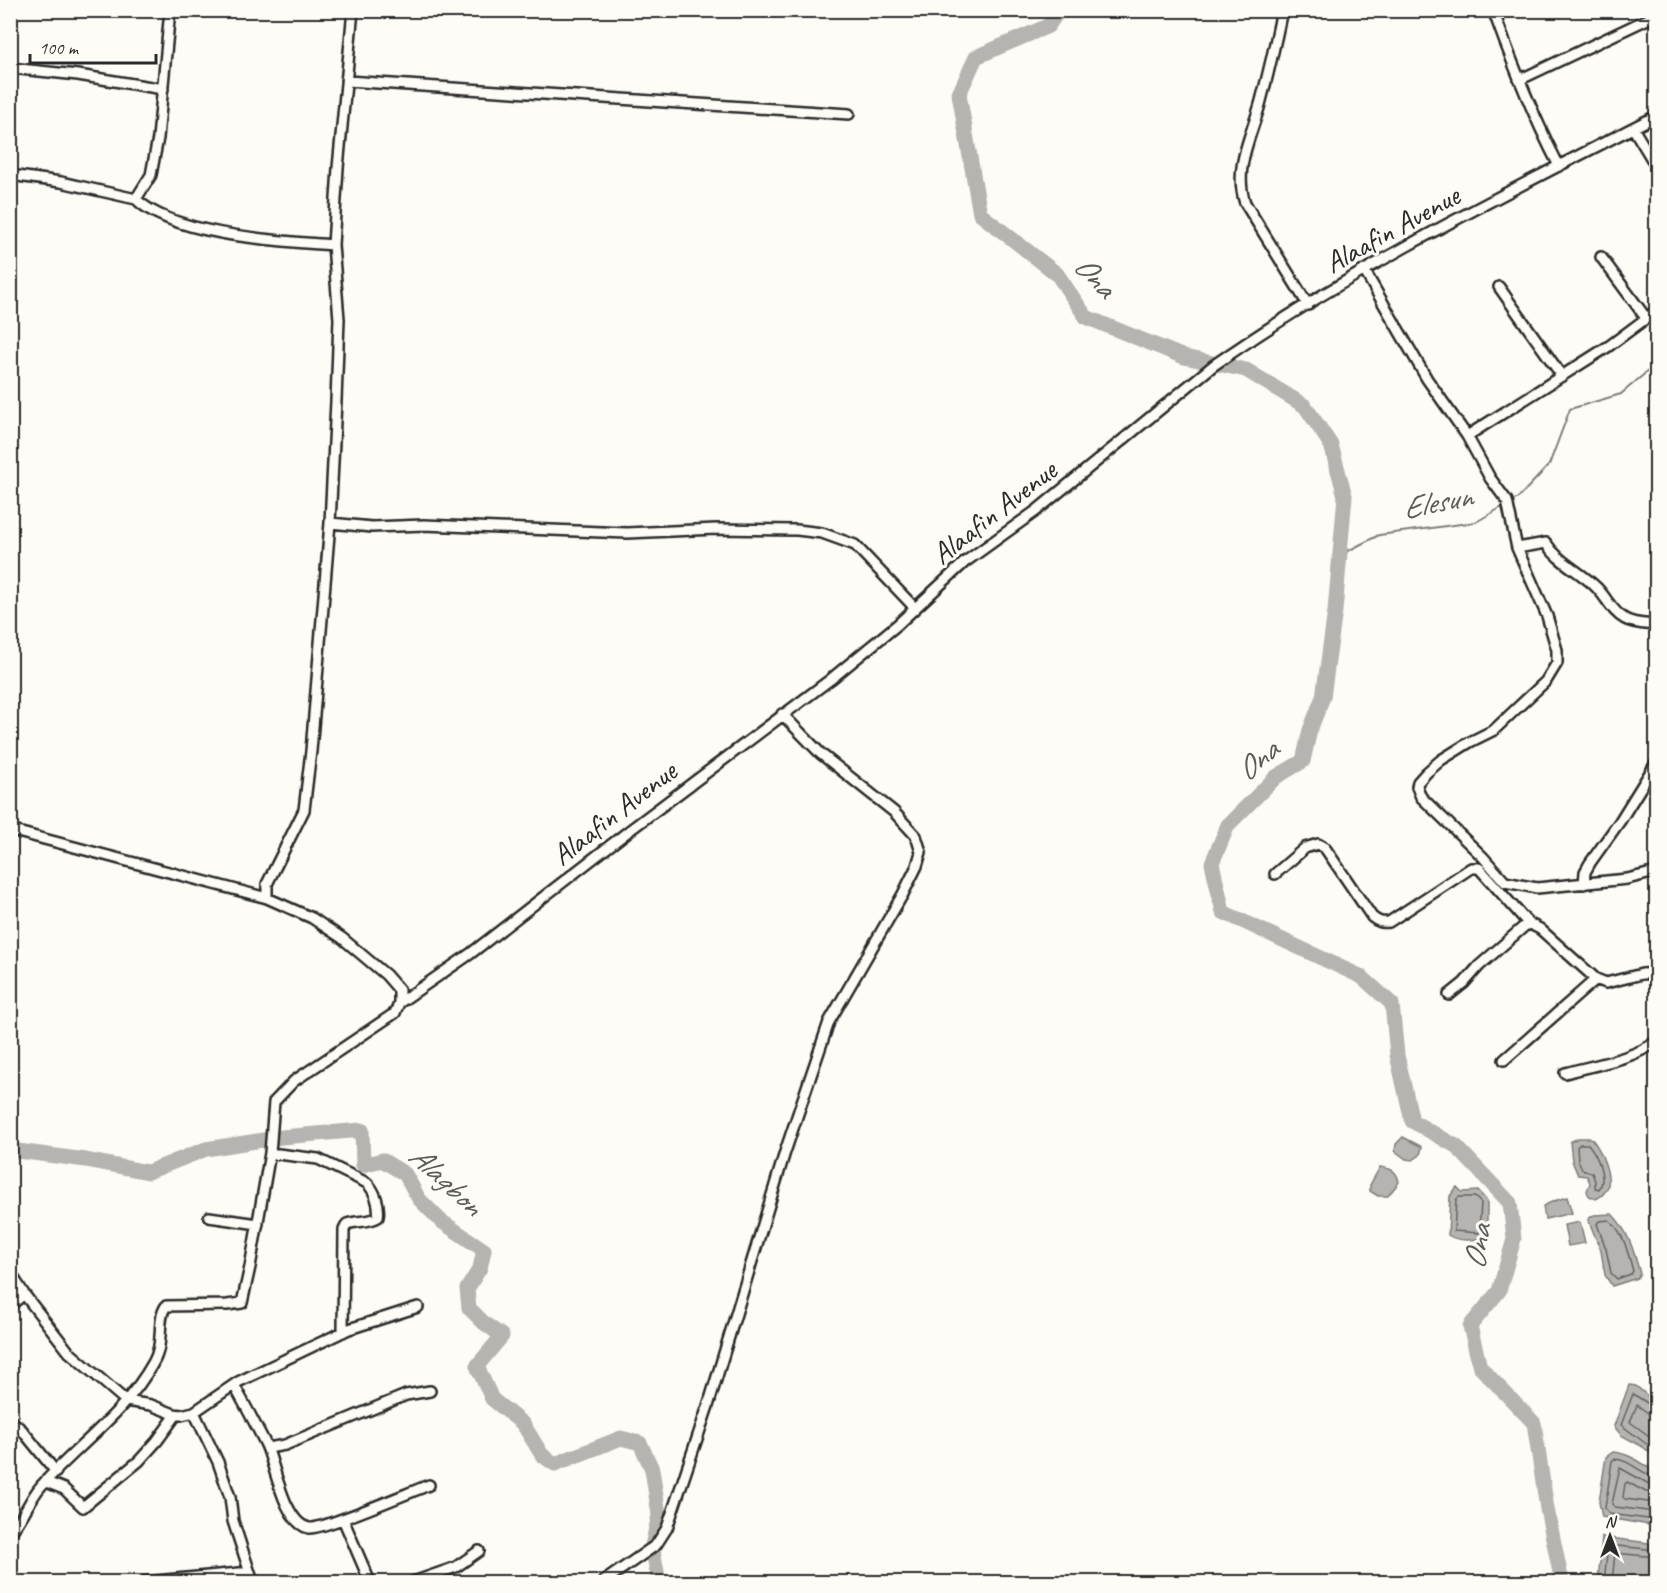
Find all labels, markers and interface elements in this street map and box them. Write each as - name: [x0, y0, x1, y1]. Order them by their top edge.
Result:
- scale bar: [30, 27, 156, 65]
- text: 100 m: [39, 37, 80, 59]
- street label: Alaafin Avenue: [1318, 175, 1468, 282]
- water label: Ona: [1065, 246, 1127, 308]
- street label: Alaafin Avenue: [924, 450, 1066, 573]
- water label: Elesun: [1399, 475, 1479, 529]
- water label: Ona: [1227, 728, 1289, 790]
- street label: Alaafin Avenue: [544, 751, 686, 874]
- water label: Alagbon: [400, 1136, 493, 1226]
- water label: Ona: [1453, 1219, 1501, 1272]
- north arrow: [1580, 1506, 1640, 1566]
- text: N: [1605, 1512, 1618, 1532]

